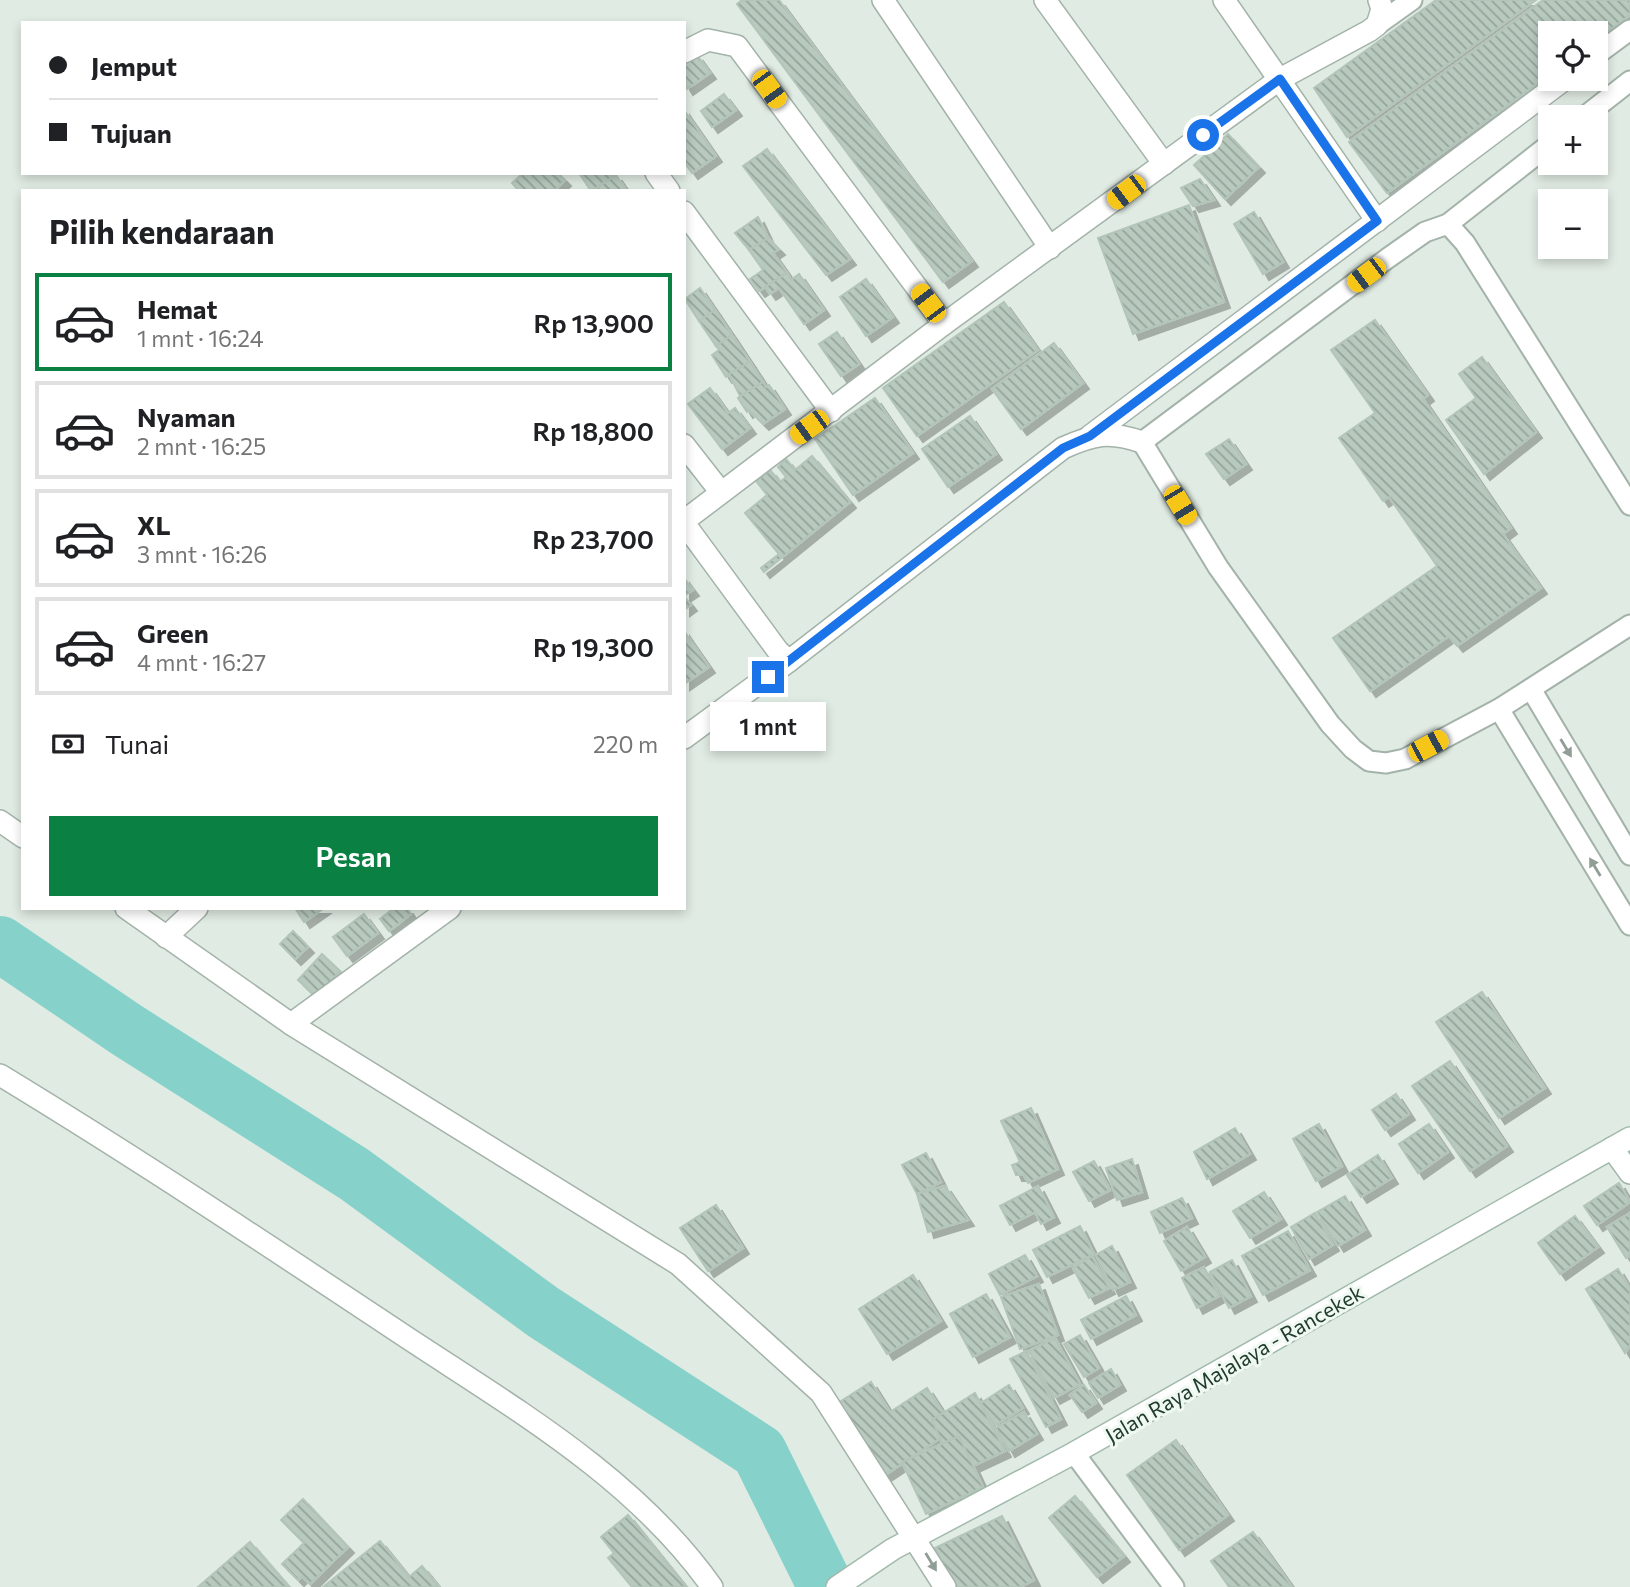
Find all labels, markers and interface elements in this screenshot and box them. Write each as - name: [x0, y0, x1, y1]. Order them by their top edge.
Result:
- map controls: [1538, 21, 1608, 259]
- button: locate: [1538, 21, 1608, 91]
- text: Jemput: [91, 50, 177, 81]
- car: [749, 66, 790, 112]
- button: +: [1538, 105, 1608, 175]
- text: Tujuan: [91, 117, 172, 148]
- route start: [1187, 119, 1219, 151]
- car: [1103, 171, 1150, 213]
- button: −: [1538, 189, 1608, 259]
- text: Pilih kendaraan: [49, 211, 275, 251]
- car: [1343, 254, 1390, 296]
- car: [907, 280, 950, 326]
- icon: car: [53, 291, 116, 354]
- text: Hemat: [137, 293, 218, 324]
- text: Rp 13,900: [533, 307, 654, 338]
- text: 1 mnt · 16:24: [137, 324, 264, 352]
- icon: car: [53, 399, 116, 462]
- text: Nyaman: [137, 401, 236, 432]
- car: [786, 406, 833, 448]
- text: Rp 18,800: [532, 415, 654, 446]
- text: 2 mnt · 16:25: [137, 432, 266, 460]
- car: [1161, 482, 1200, 528]
- icon: car: [53, 507, 116, 570]
- text: XL: [137, 509, 171, 540]
- text: Rp 23,700: [532, 523, 654, 554]
- text: 3 mnt · 16:26: [137, 540, 267, 568]
- icon: car: [53, 615, 116, 678]
- text: Green: [137, 617, 209, 648]
- text: Rp 19,300: [533, 631, 654, 662]
- text: 4 mnt · 16:27: [137, 648, 266, 676]
- route end: [752, 661, 784, 693]
- callout: 1 mnt: [710, 702, 826, 750]
- text: 1 mnt: [739, 712, 797, 740]
- icon: cash: [49, 725, 87, 763]
- car: [1405, 727, 1452, 765]
- text: Tunai: [105, 728, 169, 759]
- text: 220 m: [593, 730, 658, 758]
- one-way arrow: [1560, 738, 1573, 757]
- button: Pesan: [49, 816, 658, 896]
- one-way arrow: [1588, 857, 1601, 876]
- street label: Jalan Raya Majalaya - Rancekek: [1101, 1279, 1367, 1447]
- one-way arrow: [924, 1552, 937, 1571]

